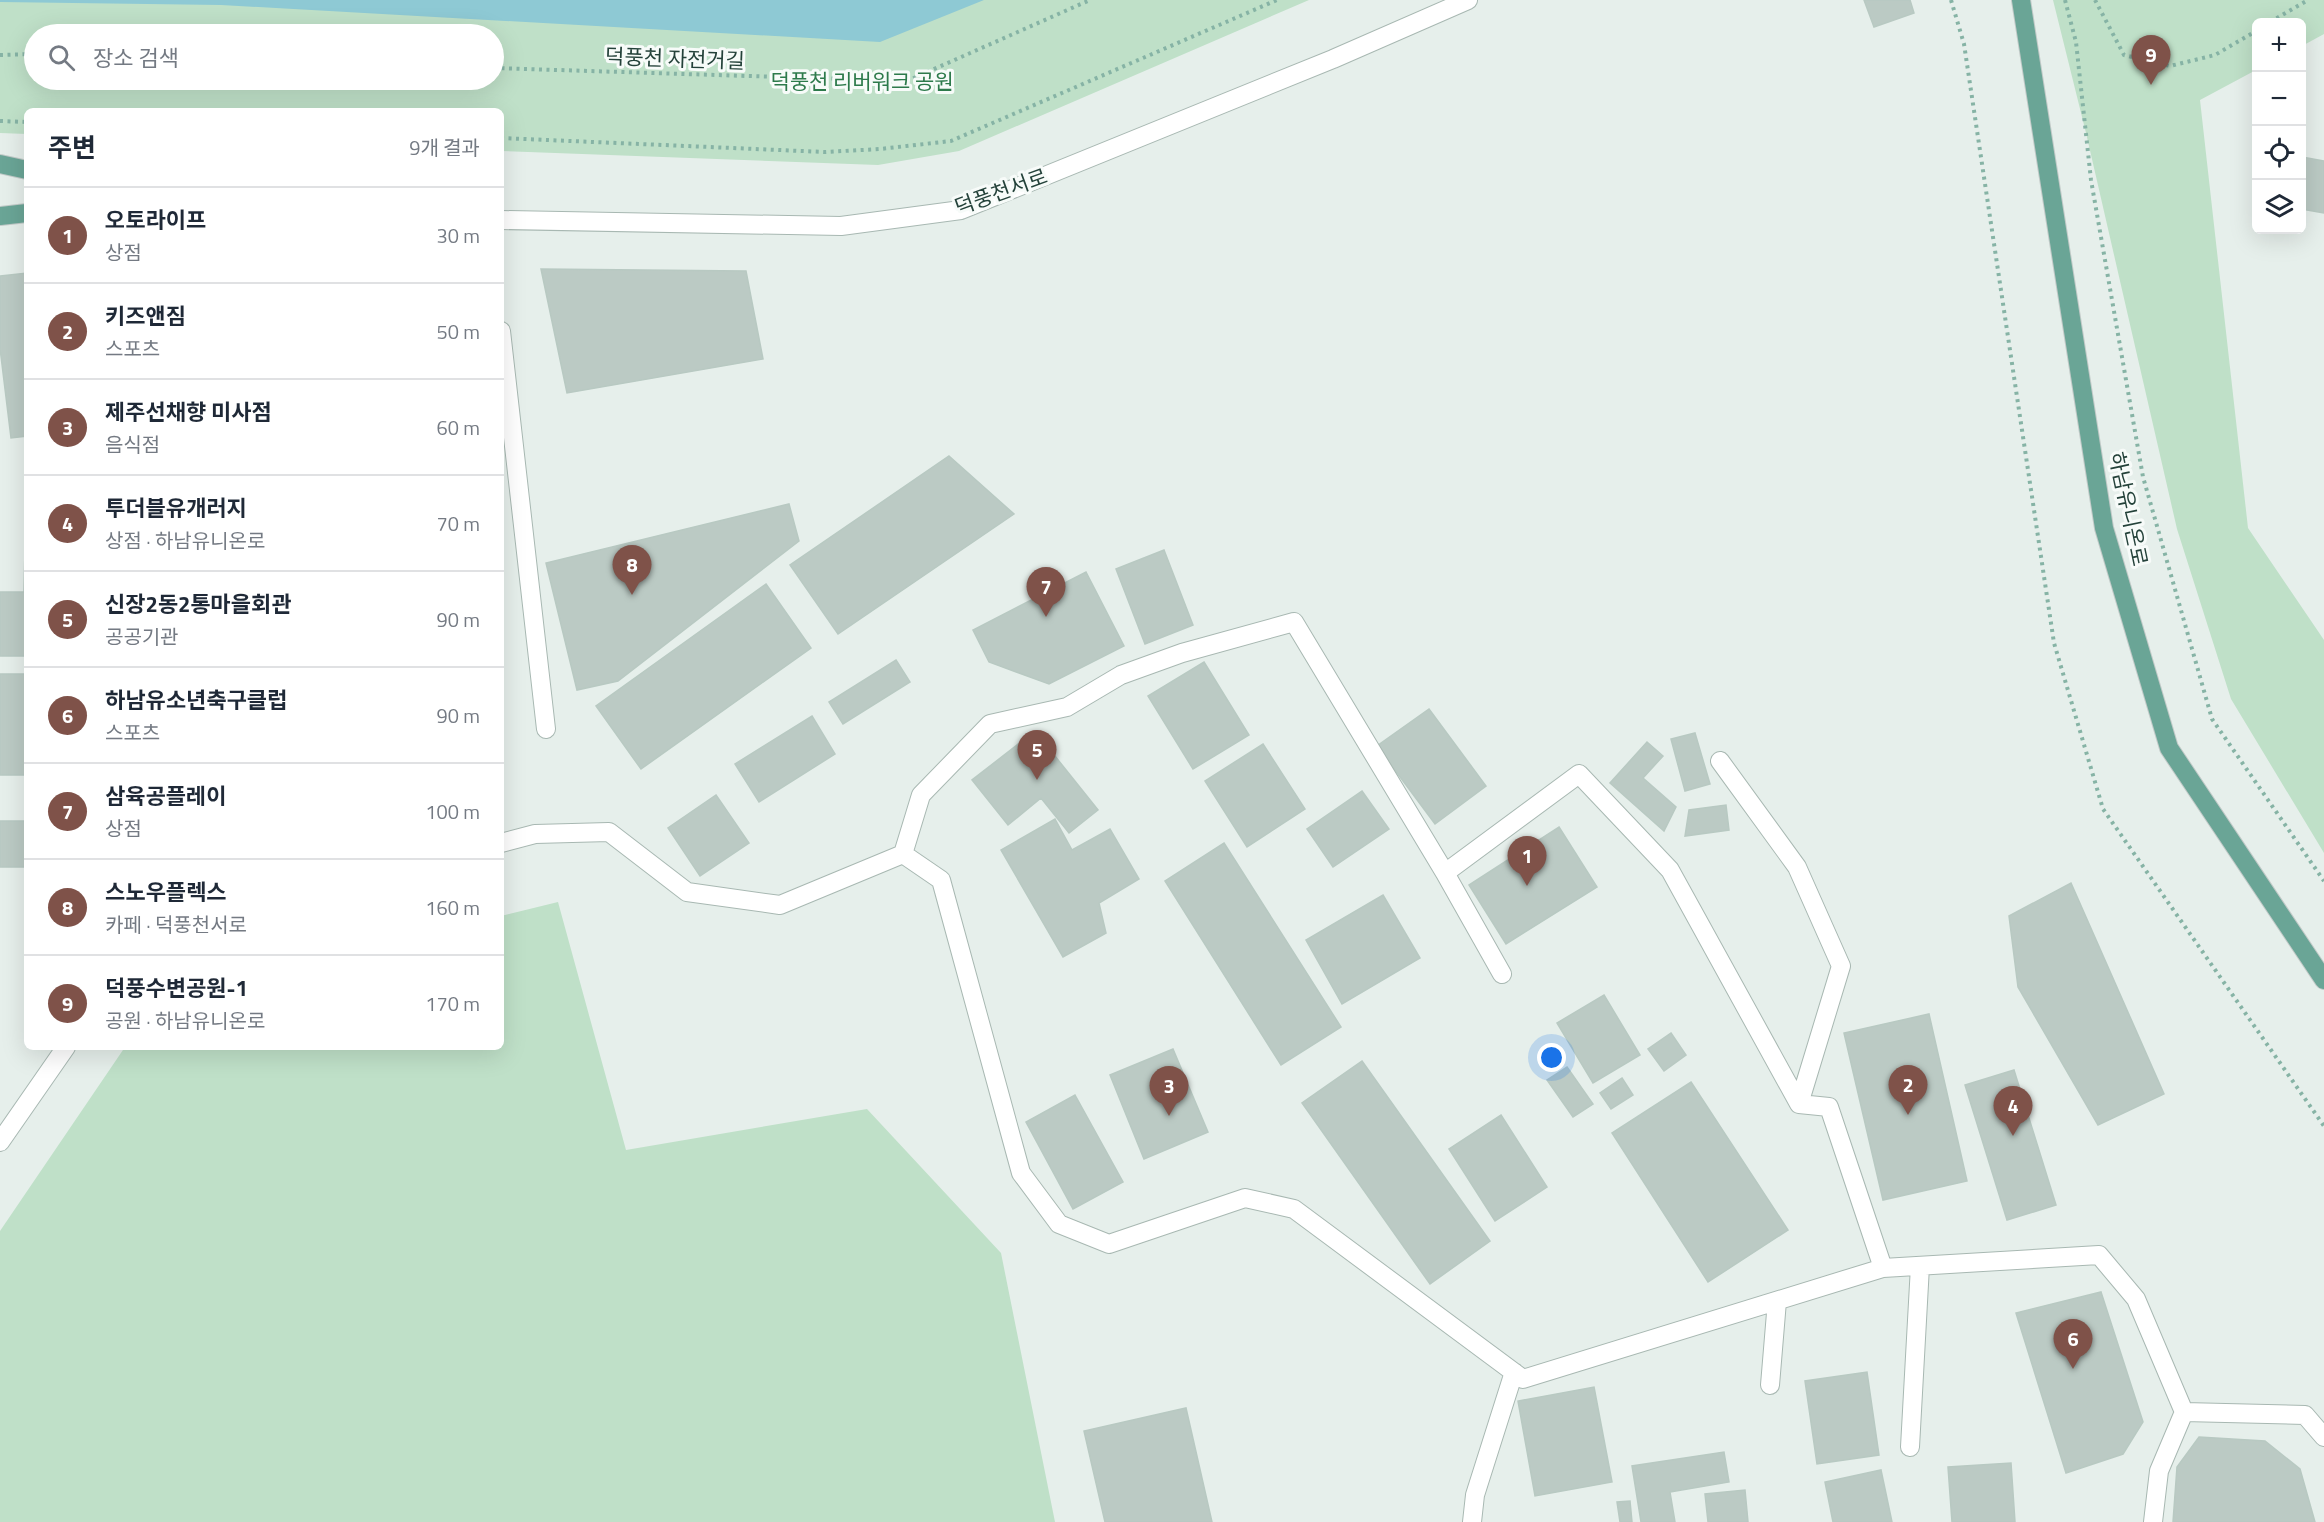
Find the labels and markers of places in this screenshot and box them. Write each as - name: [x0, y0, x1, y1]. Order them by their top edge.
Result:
- pin: 9: [2132, 36, 2170, 85]
- pin: 8: [612, 546, 652, 595]
- pin: 7: [1026, 568, 1066, 617]
- pin: 5: [1018, 730, 1056, 780]
- pin: 1: [1508, 836, 1546, 886]
- pin: 3: [1150, 1066, 1188, 1116]
- pin: 2: [1888, 1066, 1928, 1115]
- pin: 4: [1994, 1086, 2032, 1136]
- pin: 6: [2054, 1320, 2092, 1369]

